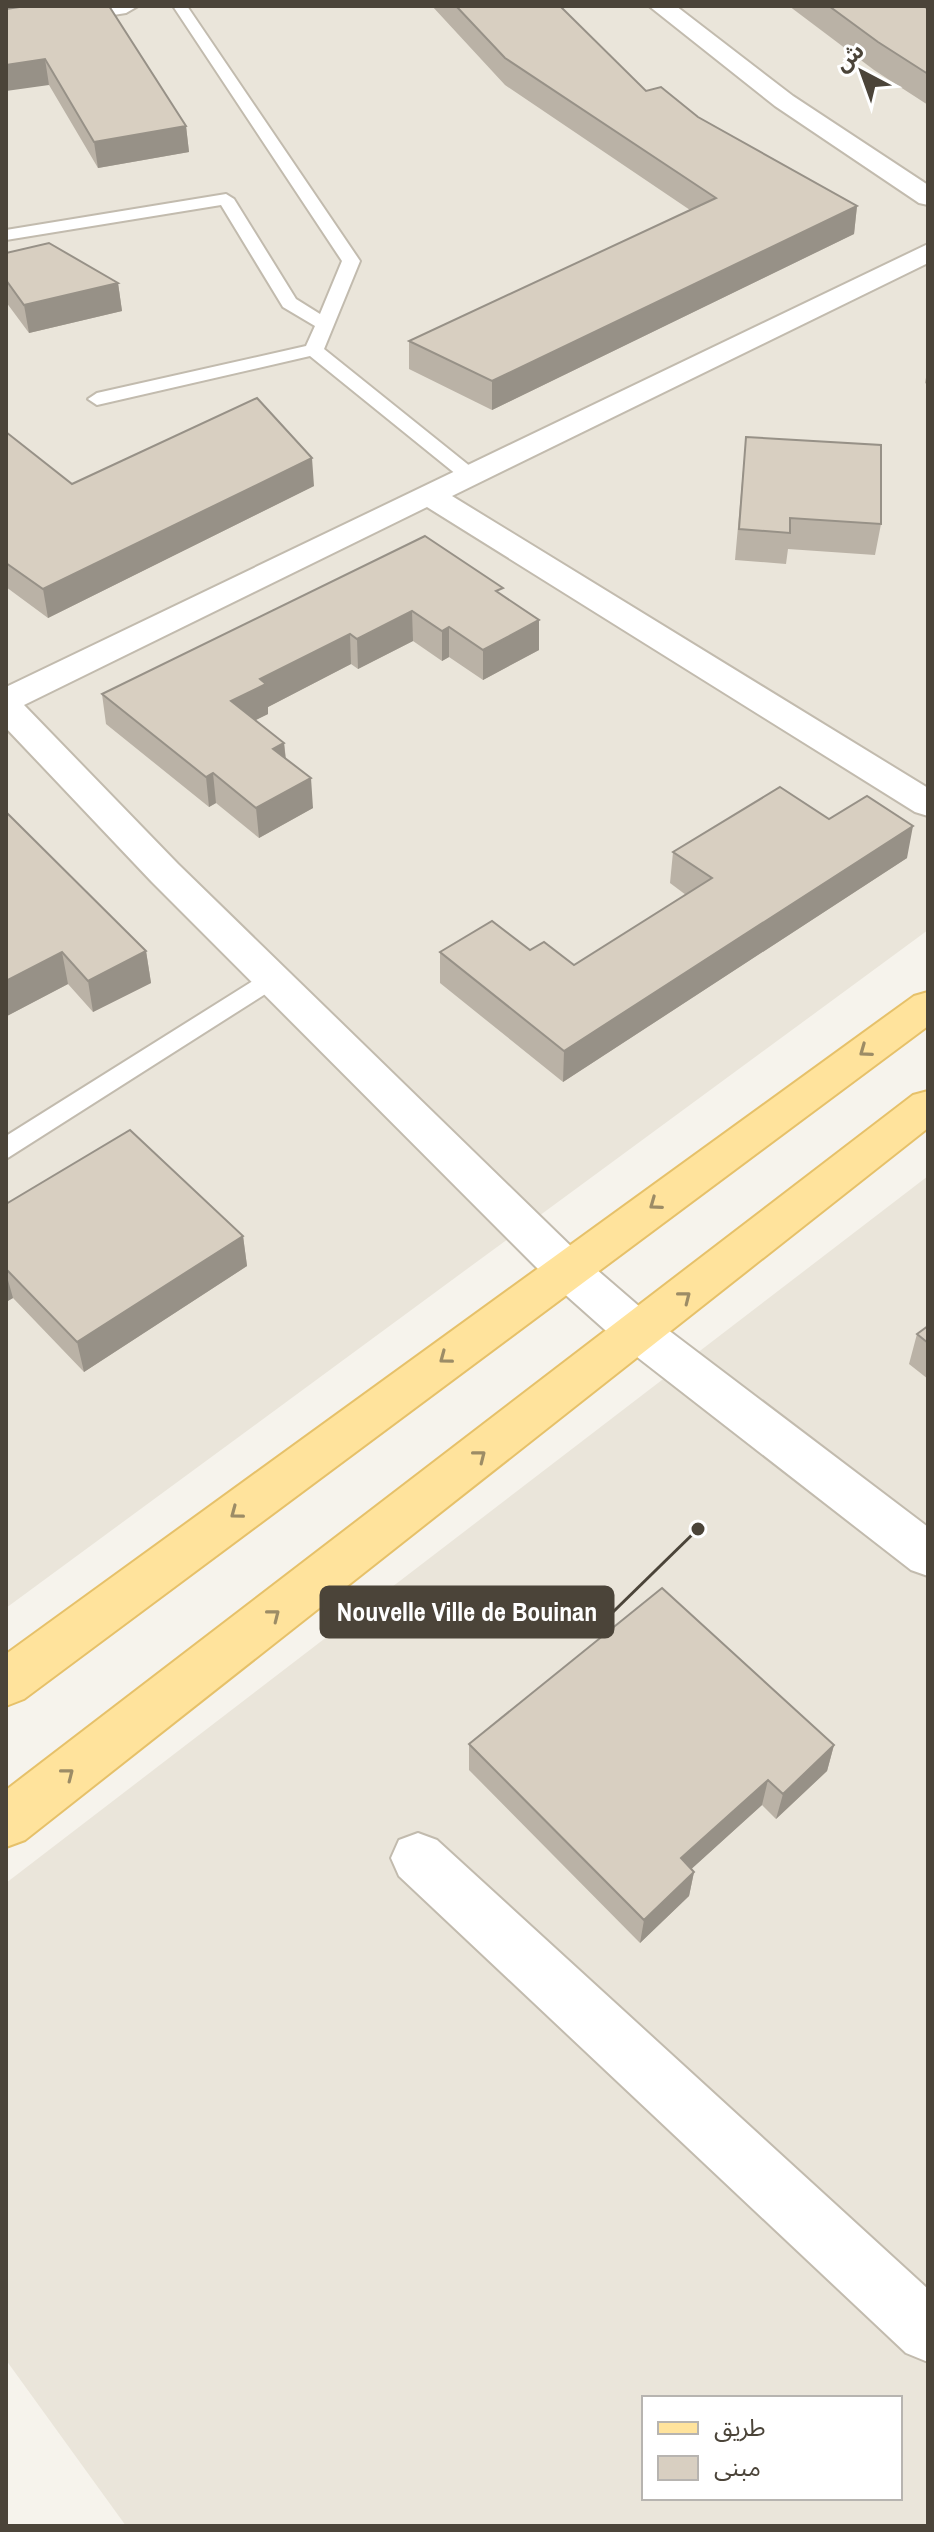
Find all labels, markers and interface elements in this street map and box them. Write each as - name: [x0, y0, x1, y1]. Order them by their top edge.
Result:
- north arrow: [822, 32, 902, 112]
- text: ش: [828, 36, 870, 78]
- one-way arrow: [859, 1042, 874, 1056]
- one-way arrow: [649, 1195, 663, 1209]
- one-way arrow: [676, 1293, 691, 1307]
- one-way arrow: [439, 1349, 454, 1363]
- one-way arrow: [471, 1452, 486, 1466]
- one-way arrow: [230, 1503, 245, 1518]
- callout: Nouvelle Ville de Bouinan: [321, 1587, 613, 1637]
- text: Nouvelle Ville de Bouinan: [337, 1594, 597, 1629]
- one-way arrow: [265, 1611, 280, 1625]
- one-way arrow: [59, 1769, 73, 1784]
- legend: [642, 2396, 902, 2500]
- text: طريق: [714, 2411, 766, 2443]
- text: مبنى: [714, 2451, 761, 2483]

